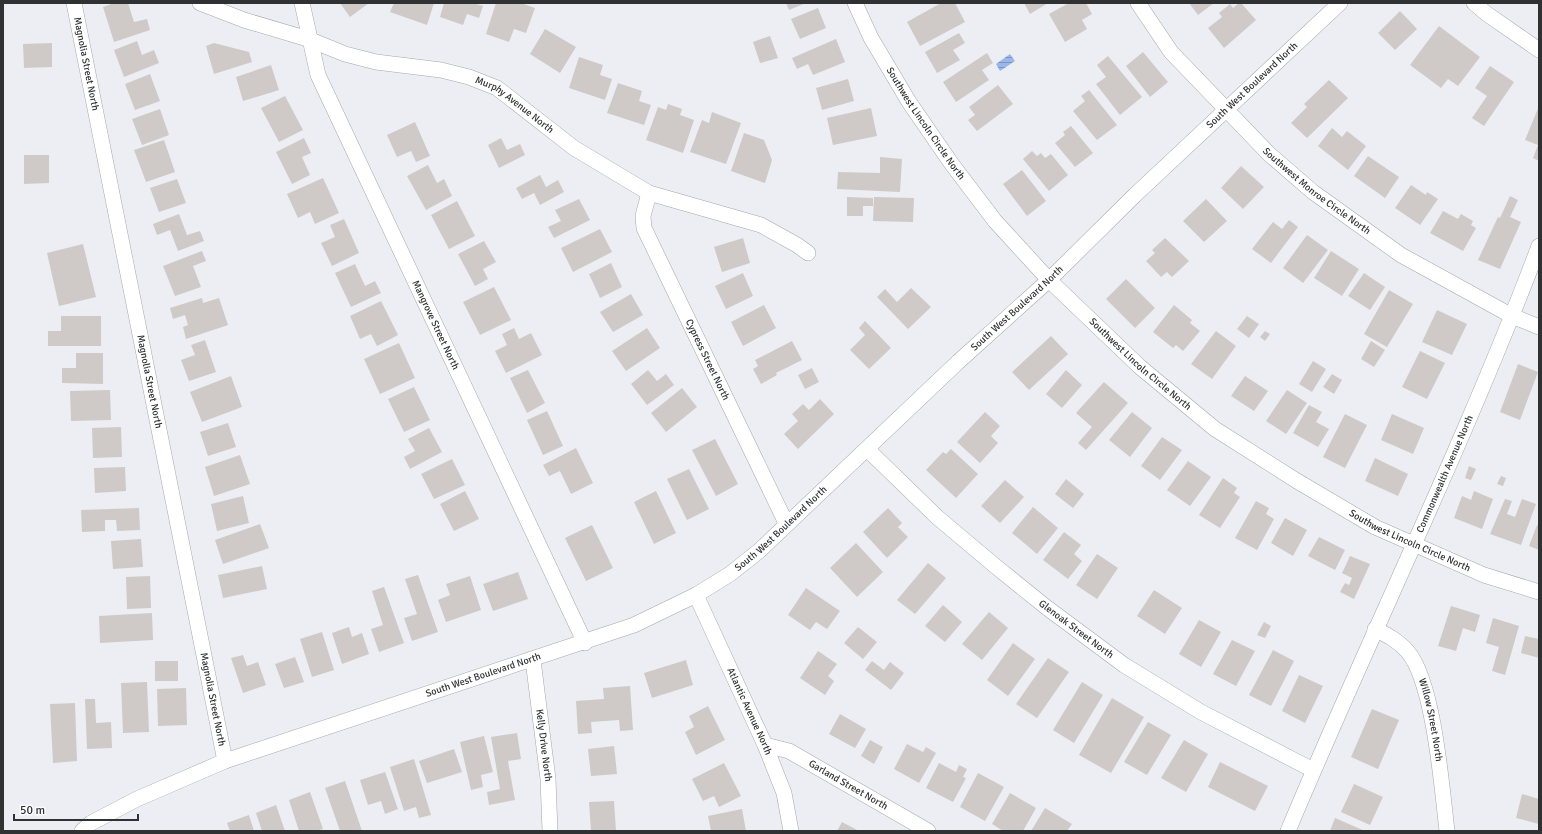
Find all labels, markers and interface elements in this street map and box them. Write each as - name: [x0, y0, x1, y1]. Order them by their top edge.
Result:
- street label: Magnolia Street North: [71, 16, 101, 112]
- street label: South West Boulevard North: [1204, 40, 1300, 131]
- street label: Southwest Lincoln Circle North: [884, 65, 968, 182]
- street label: Murphy Avenue North: [474, 74, 556, 136]
- street label: Southwest Monroe Circle North: [1260, 145, 1373, 237]
- street label: South West Boulevard North: [968, 263, 1066, 353]
- street label: Mangrove Street North: [409, 278, 462, 372]
- street label: Southwest Lincoln Circle North: [1087, 316, 1194, 413]
- street label: Cypress Street North: [683, 317, 732, 402]
- street label: Magnolia Street North: [134, 334, 165, 429]
- street label: Commonwealth Avenue North: [1414, 413, 1476, 535]
- street label: South West Boulevard North: [733, 483, 830, 574]
- street label: Southwest Lincoln Circle North: [1347, 507, 1472, 574]
- street label: Glenoak Street North: [1036, 597, 1116, 661]
- street label: South West Boulevard North: [424, 650, 542, 700]
- street label: Magnolia Street North: [198, 651, 228, 747]
- street label: Atlantic Avenue North: [724, 666, 774, 757]
- street label: Willow Street North: [1416, 677, 1445, 762]
- street label: Kelly Drive North: [533, 708, 554, 782]
- street label: Garland Street North: [806, 758, 890, 813]
- scale bar: [14, 796, 138, 822]
- text: 50 m: [20, 803, 45, 818]

